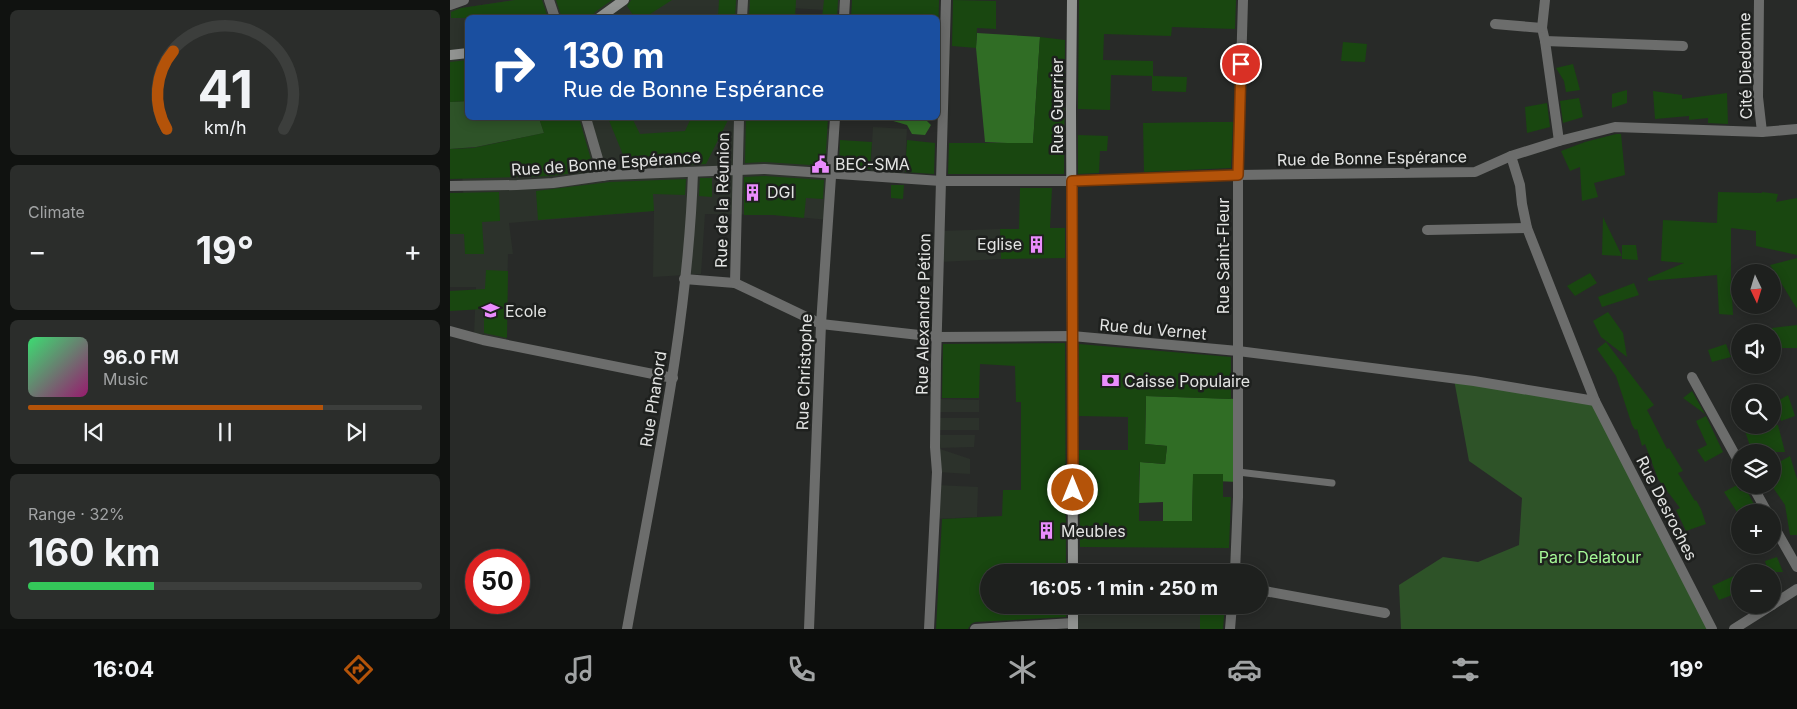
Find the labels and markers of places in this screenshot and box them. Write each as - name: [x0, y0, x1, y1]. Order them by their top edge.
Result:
- pin: [1220, 43, 1262, 85]
- public building icon: BEC-SMA: [811, 154, 831, 174]
- place label: BEC-SMA: [835, 154, 910, 174]
- building icon: DGI: [743, 182, 763, 202]
- place label: DGI: [767, 182, 795, 202]
- place label: Eglise: [977, 234, 1022, 254]
- building icon: Eglise: [1026, 234, 1046, 254]
- school or university icon: Ecole: [481, 301, 501, 321]
- place label: Ecole: [505, 301, 547, 321]
- bank icon: Caisse Populaire: [1100, 371, 1120, 391]
- place label: Caisse Populaire: [1124, 371, 1250, 391]
- building icon: Meubles: [1037, 521, 1057, 541]
- place label: Meubles: [1061, 521, 1126, 541]

